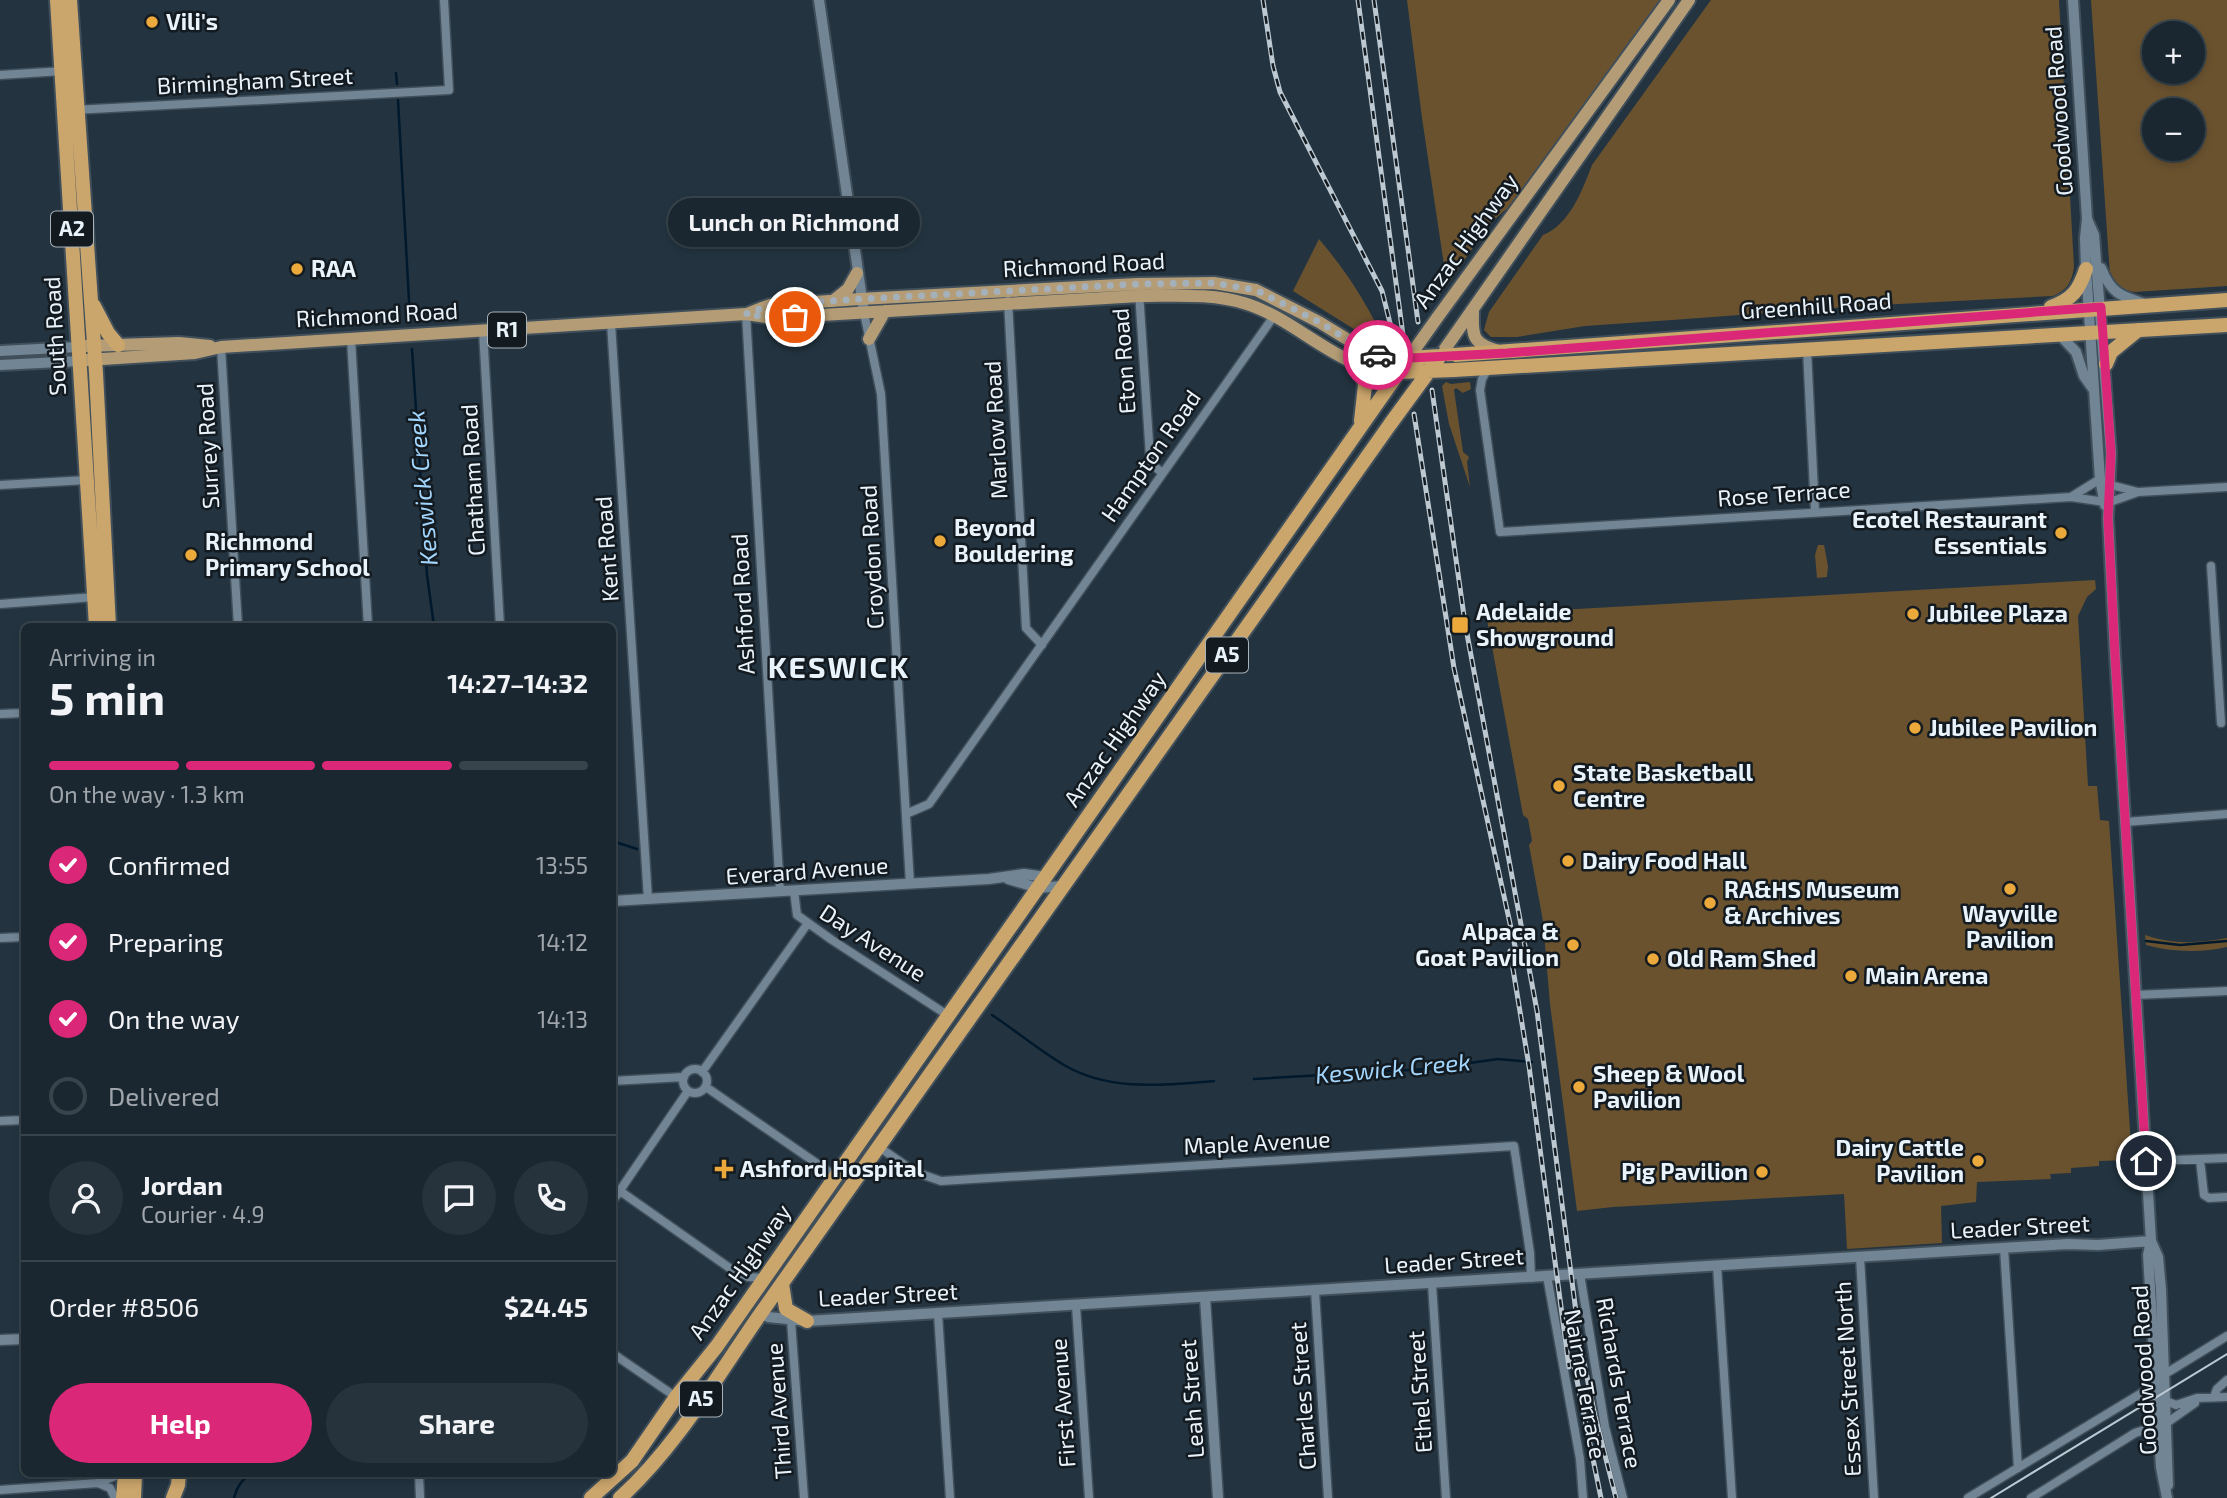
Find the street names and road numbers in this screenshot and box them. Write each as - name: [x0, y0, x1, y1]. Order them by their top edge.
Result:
- street label: Goodwood Road: [2038, 25, 2078, 197]
- street label: Birmingham Street: [156, 61, 354, 99]
- street label: Anzac Highway: [1407, 168, 1523, 313]
- road number: A2: [51, 212, 93, 246]
- street label: Richmond Road: [1002, 246, 1166, 282]
- street label: South Road: [37, 276, 71, 396]
- street label: Greenhill Road: [1739, 286, 1893, 324]
- street label: Richmond Road: [295, 296, 459, 332]
- street label: Eton Road: [1105, 307, 1141, 415]
- road number: R1: [488, 312, 526, 348]
- street label: Marlow Road: [977, 360, 1013, 500]
- street label: Surrey Road: [190, 382, 224, 510]
- street label: Hampton Road: [1094, 384, 1206, 527]
- street label: Chatham Road: [454, 403, 490, 557]
- street label: Rose Terrace: [1716, 474, 1851, 512]
- street label: Croydon Road: [853, 484, 889, 630]
- street label: Kent Road: [588, 495, 624, 603]
- street label: Ashford Road: [724, 533, 760, 675]
- road number: A5: [1206, 638, 1248, 672]
- street label: Anzac Highway: [1057, 665, 1171, 812]
- street label: Everard Avenue: [725, 850, 889, 890]
- street label: Day Avenue: [815, 897, 932, 987]
- street label: Maple Avenue: [1183, 1124, 1331, 1160]
- street label: Anzac Highway: [682, 1198, 796, 1345]
- street label: Leader Street: [1949, 1208, 2091, 1244]
- street label: Leader Street: [1383, 1241, 1525, 1279]
- street label: Leader Street: [817, 1276, 959, 1312]
- street label: Essex Street North: [1828, 1281, 1866, 1477]
- street label: Goodwood Road: [2125, 1284, 2161, 1456]
- street label: Richards Terrace: [1591, 1295, 1649, 1471]
- street label: Nairne Terrace: [1559, 1307, 1613, 1461]
- street label: Charles Street: [1283, 1321, 1321, 1471]
- street label: Ethel Street: [1401, 1330, 1437, 1454]
- street label: First Avenue: [1044, 1338, 1080, 1469]
- street label: Leah Street: [1173, 1338, 1209, 1459]
- street label: Third Avenue: [759, 1342, 797, 1480]
- road number: A5: [680, 1382, 722, 1416]

